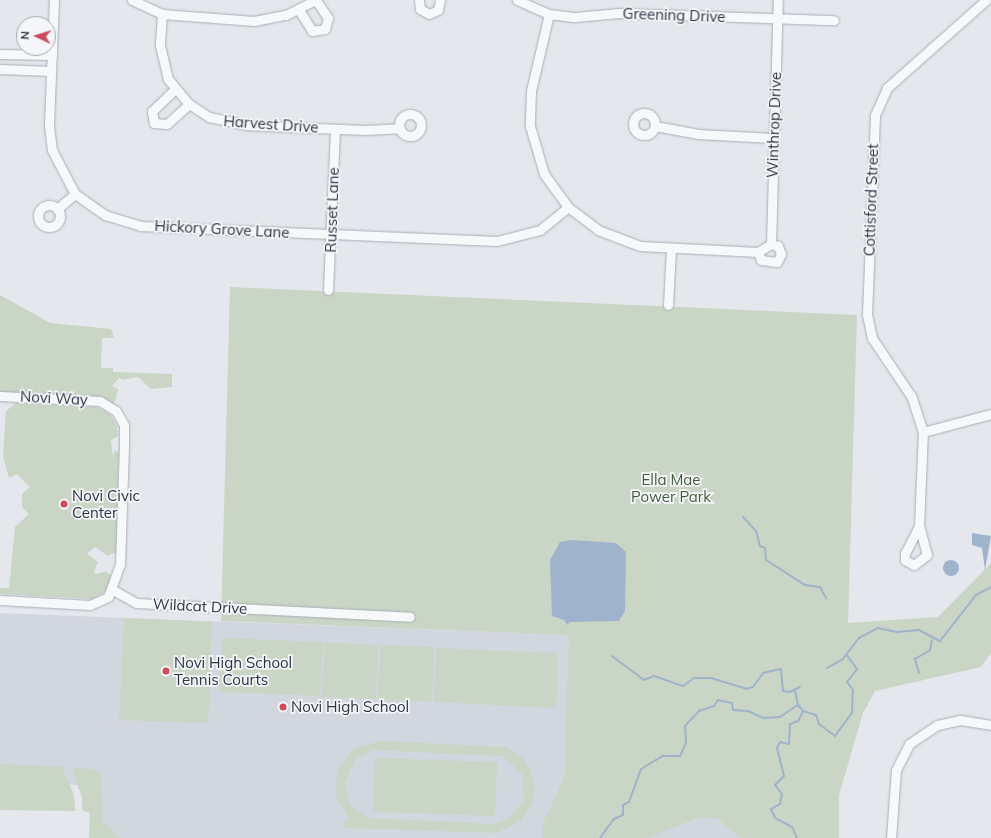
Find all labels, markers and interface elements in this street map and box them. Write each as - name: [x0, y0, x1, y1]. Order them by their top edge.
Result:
- street label: Greening Drive: [622, 4, 726, 26]
- north arrow: [16, 16, 56, 56]
- text: N: [18, 31, 32, 40]
- street label: Winthrop Drive: [763, 72, 785, 178]
- street label: Harvest Drive: [223, 112, 319, 136]
- street label: Cottisford Street: [860, 143, 882, 257]
- street label: Russet Lane: [322, 167, 342, 253]
- street label: Hickory Grove Lane: [154, 216, 290, 242]
- street label: Novi Way: [20, 387, 88, 409]
- park label: Ella Mae Power Park: [631, 470, 711, 505]
- place label: Novi Civic Center: [72, 486, 140, 521]
- marker: Novi Civic Center: [59, 499, 69, 509]
- street label: Wildcat Drive: [152, 595, 248, 617]
- place label: Novi High School Tennis Courts: [174, 653, 292, 688]
- marker: Novi High School Tennis Courts: [161, 666, 171, 676]
- place label: Novi High School: [291, 698, 409, 716]
- marker: Novi High School: [278, 702, 288, 712]

